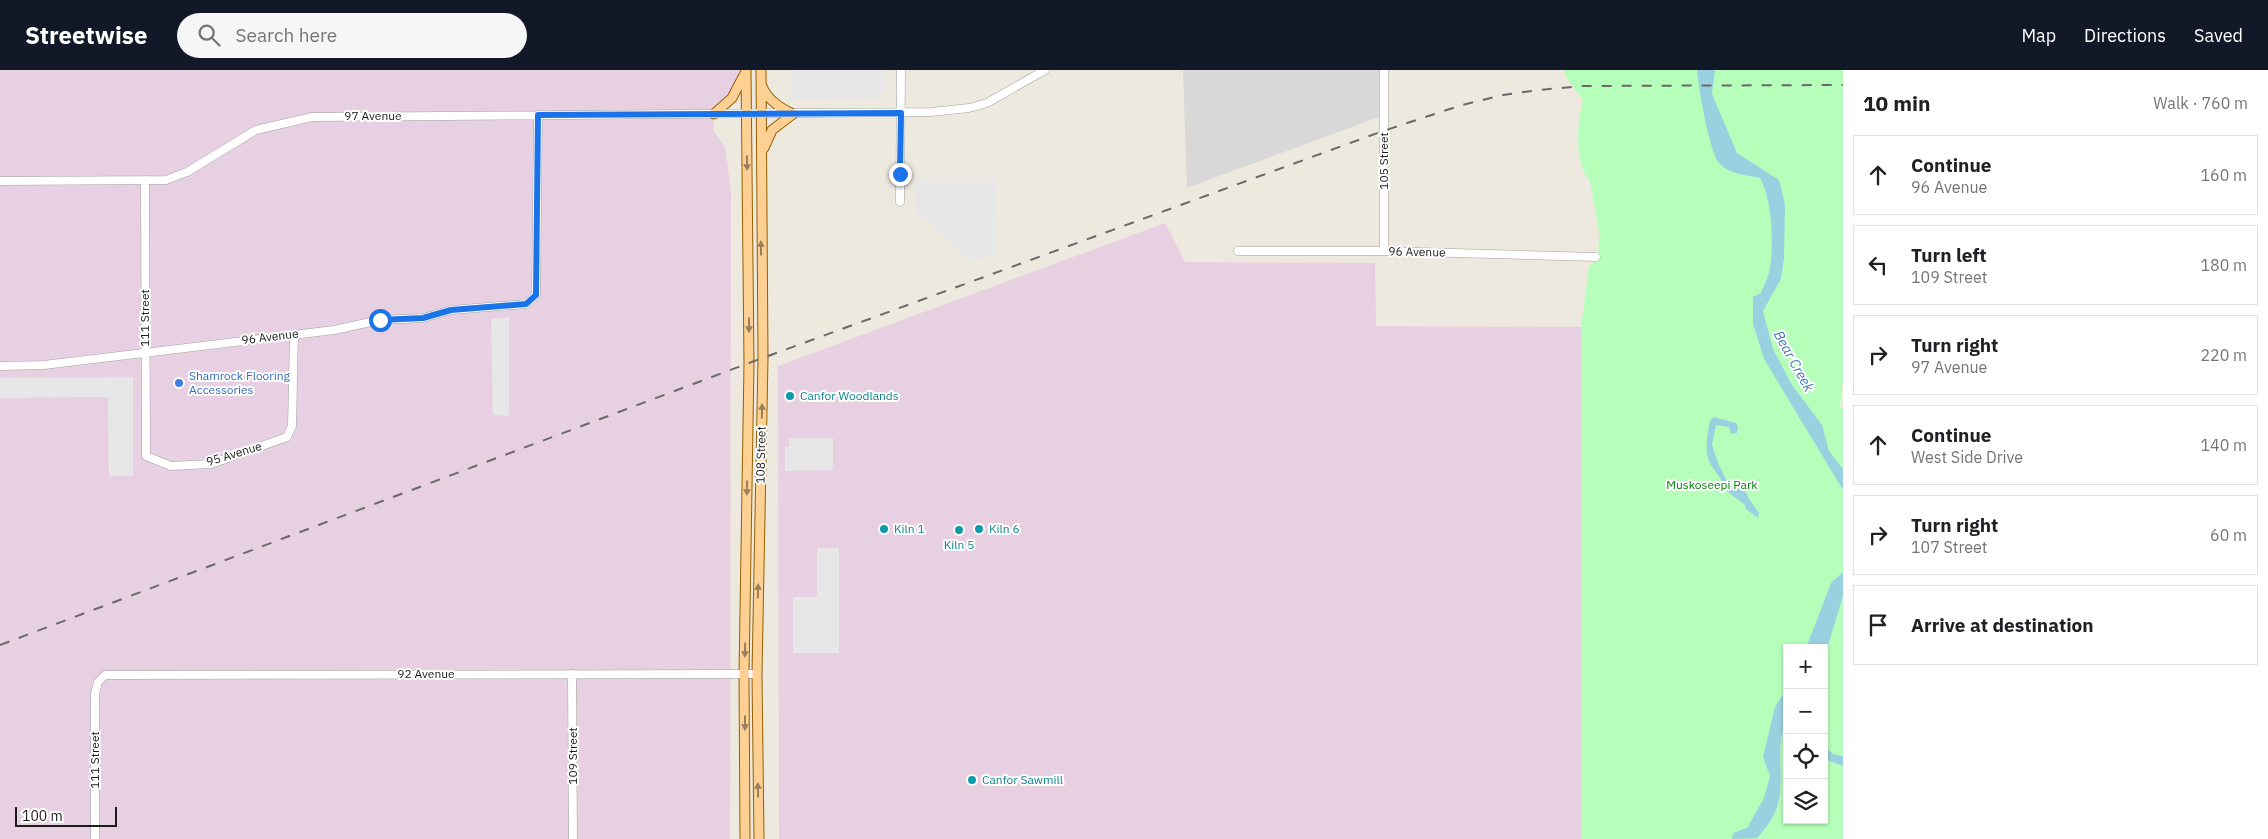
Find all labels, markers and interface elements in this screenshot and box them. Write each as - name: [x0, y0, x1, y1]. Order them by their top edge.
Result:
- search box: [177, 13, 527, 58]
- text: Streetwise: [25, 19, 147, 51]
- icon: search: [195, 21, 223, 49]
- text: Search here: [235, 23, 337, 47]
- text: Map: [2021, 24, 2056, 47]
- text: Directions: [2084, 24, 2166, 47]
- text: Saved: [2194, 24, 2243, 47]
- text: 10 min: [1863, 89, 1930, 117]
- text: Walk · 760 m: [2153, 93, 2248, 113]
- street label: 97 Avenue: [344, 108, 402, 123]
- street label: 105 Street: [1376, 132, 1391, 190]
- text: Continue: [1911, 153, 1991, 177]
- one-way arrow: [743, 155, 751, 171]
- icon: ahead: [1864, 161, 1892, 189]
- route end: [889, 163, 912, 186]
- text: 160 m: [2200, 165, 2247, 185]
- text: 96 Avenue: [1911, 177, 1987, 197]
- one-way arrow: [757, 240, 765, 256]
- text: Turn left: [1911, 243, 1987, 267]
- street label: 96 Avenue: [1388, 244, 1446, 260]
- icon: left: [1864, 251, 1892, 279]
- text: 180 m: [2200, 255, 2247, 275]
- text: 109 Street: [1911, 267, 1987, 287]
- street label: 111 Street: [137, 289, 152, 347]
- route start: [369, 309, 392, 332]
- one-way arrow: [745, 317, 753, 333]
- street label: 96 Avenue: [241, 326, 300, 347]
- water label: Bear Creek: [1770, 327, 1819, 396]
- text: Turn right: [1911, 333, 1998, 357]
- icon: right: [1864, 341, 1892, 369]
- text: 220 m: [2200, 345, 2247, 365]
- text: 97 Avenue: [1911, 357, 1987, 377]
- place label: Shamrock Flooring Accessories: [189, 368, 291, 397]
- marker: Shamrock Flooring Accessories: [173, 377, 185, 389]
- place label: Canfor Woodlands: [800, 388, 899, 403]
- marker: Canfor Woodlands: [784, 390, 796, 402]
- one-way arrow: [758, 402, 766, 418]
- text: Continue: [1911, 423, 1991, 447]
- street label: 108 Street: [753, 426, 768, 484]
- icon: ahead: [1864, 431, 1892, 459]
- text: 140 m: [2200, 435, 2247, 455]
- street label: 95 Avenue: [204, 438, 264, 469]
- text: West Side Drive: [1911, 447, 2023, 467]
- park label: Muskoseepi Park: [1666, 477, 1758, 492]
- one-way arrow: [742, 480, 750, 496]
- text: Turn right: [1911, 513, 1998, 537]
- place label: Kiln 1: [894, 521, 925, 536]
- place label: Kiln 6: [989, 521, 1020, 536]
- icon: right: [1864, 521, 1892, 549]
- marker: Kiln 1: [878, 523, 890, 535]
- marker: Kiln 6: [973, 523, 985, 535]
- marker: Kiln 5: [953, 524, 965, 536]
- text: 60 m: [2210, 525, 2247, 545]
- place label: Kiln 5: [944, 537, 974, 552]
- text: 107 Street: [1911, 537, 1987, 557]
- one-way arrow: [755, 582, 763, 598]
- icon: arrive: [1864, 611, 1892, 639]
- text: Arrive at destination: [1911, 613, 2094, 637]
- one-way arrow: [740, 642, 748, 658]
- map controls: [1783, 644, 1828, 824]
- button: +: [1783, 644, 1828, 689]
- street label: 92 Avenue: [397, 666, 455, 681]
- button: −: [1783, 689, 1828, 734]
- one-way arrow: [741, 715, 749, 731]
- street label: 109 Street: [565, 727, 580, 785]
- street label: 111 Street: [87, 731, 102, 789]
- button: locate: [1783, 734, 1828, 779]
- place label: Canfor Sawmill: [982, 772, 1063, 787]
- marker: Canfor Sawmill: [966, 774, 978, 786]
- button: layers: [1783, 779, 1828, 824]
- one-way arrow: [754, 782, 762, 798]
- scale bar: [15, 804, 118, 827]
- text: 100 m: [22, 807, 63, 825]

